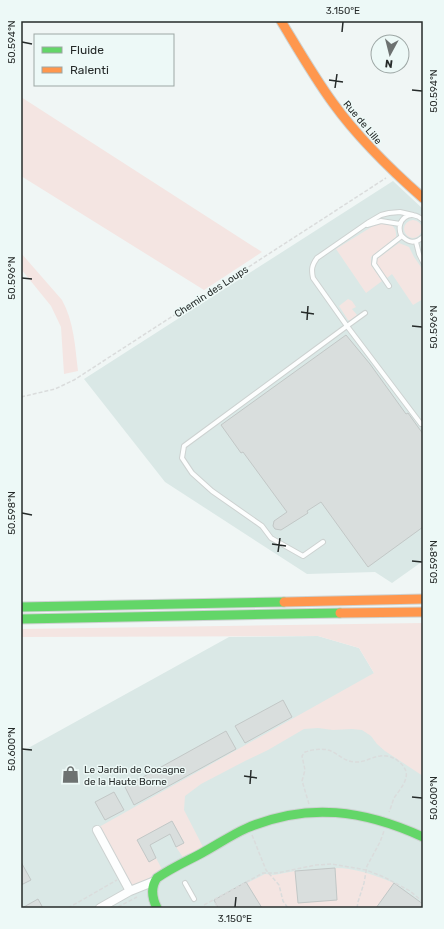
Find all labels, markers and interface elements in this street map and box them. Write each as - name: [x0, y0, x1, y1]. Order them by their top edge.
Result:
- text: 3.150°E: [326, 5, 360, 17]
- text: 50.594°N: [6, 20, 18, 64]
- legend: [34, 34, 174, 86]
- north arrow: [370, 34, 410, 74]
- text: Fluide: [70, 43, 104, 57]
- text: N: [384, 56, 394, 70]
- text: Ralenti: [70, 63, 109, 77]
- text: 50.594°N: [428, 69, 440, 113]
- street label: Rue de Lille: [341, 98, 384, 147]
- text: 50.596°N: [6, 256, 18, 300]
- street label: Chemin des Loups: [172, 263, 251, 320]
- text: 50.596°N: [428, 305, 440, 349]
- text: 50.598°N: [6, 491, 18, 535]
- text: 50.598°N: [428, 540, 440, 584]
- text: 50.600°N: [6, 727, 18, 771]
- place label: Le Jardin de Cocagne de la Haute Borne: [84, 764, 185, 788]
- shop icon: Le Jardin de Cocagne de la Haute Borne: [61, 765, 81, 785]
- text: 50.600°N: [428, 776, 440, 820]
- text: 3.150°E: [218, 913, 252, 925]

